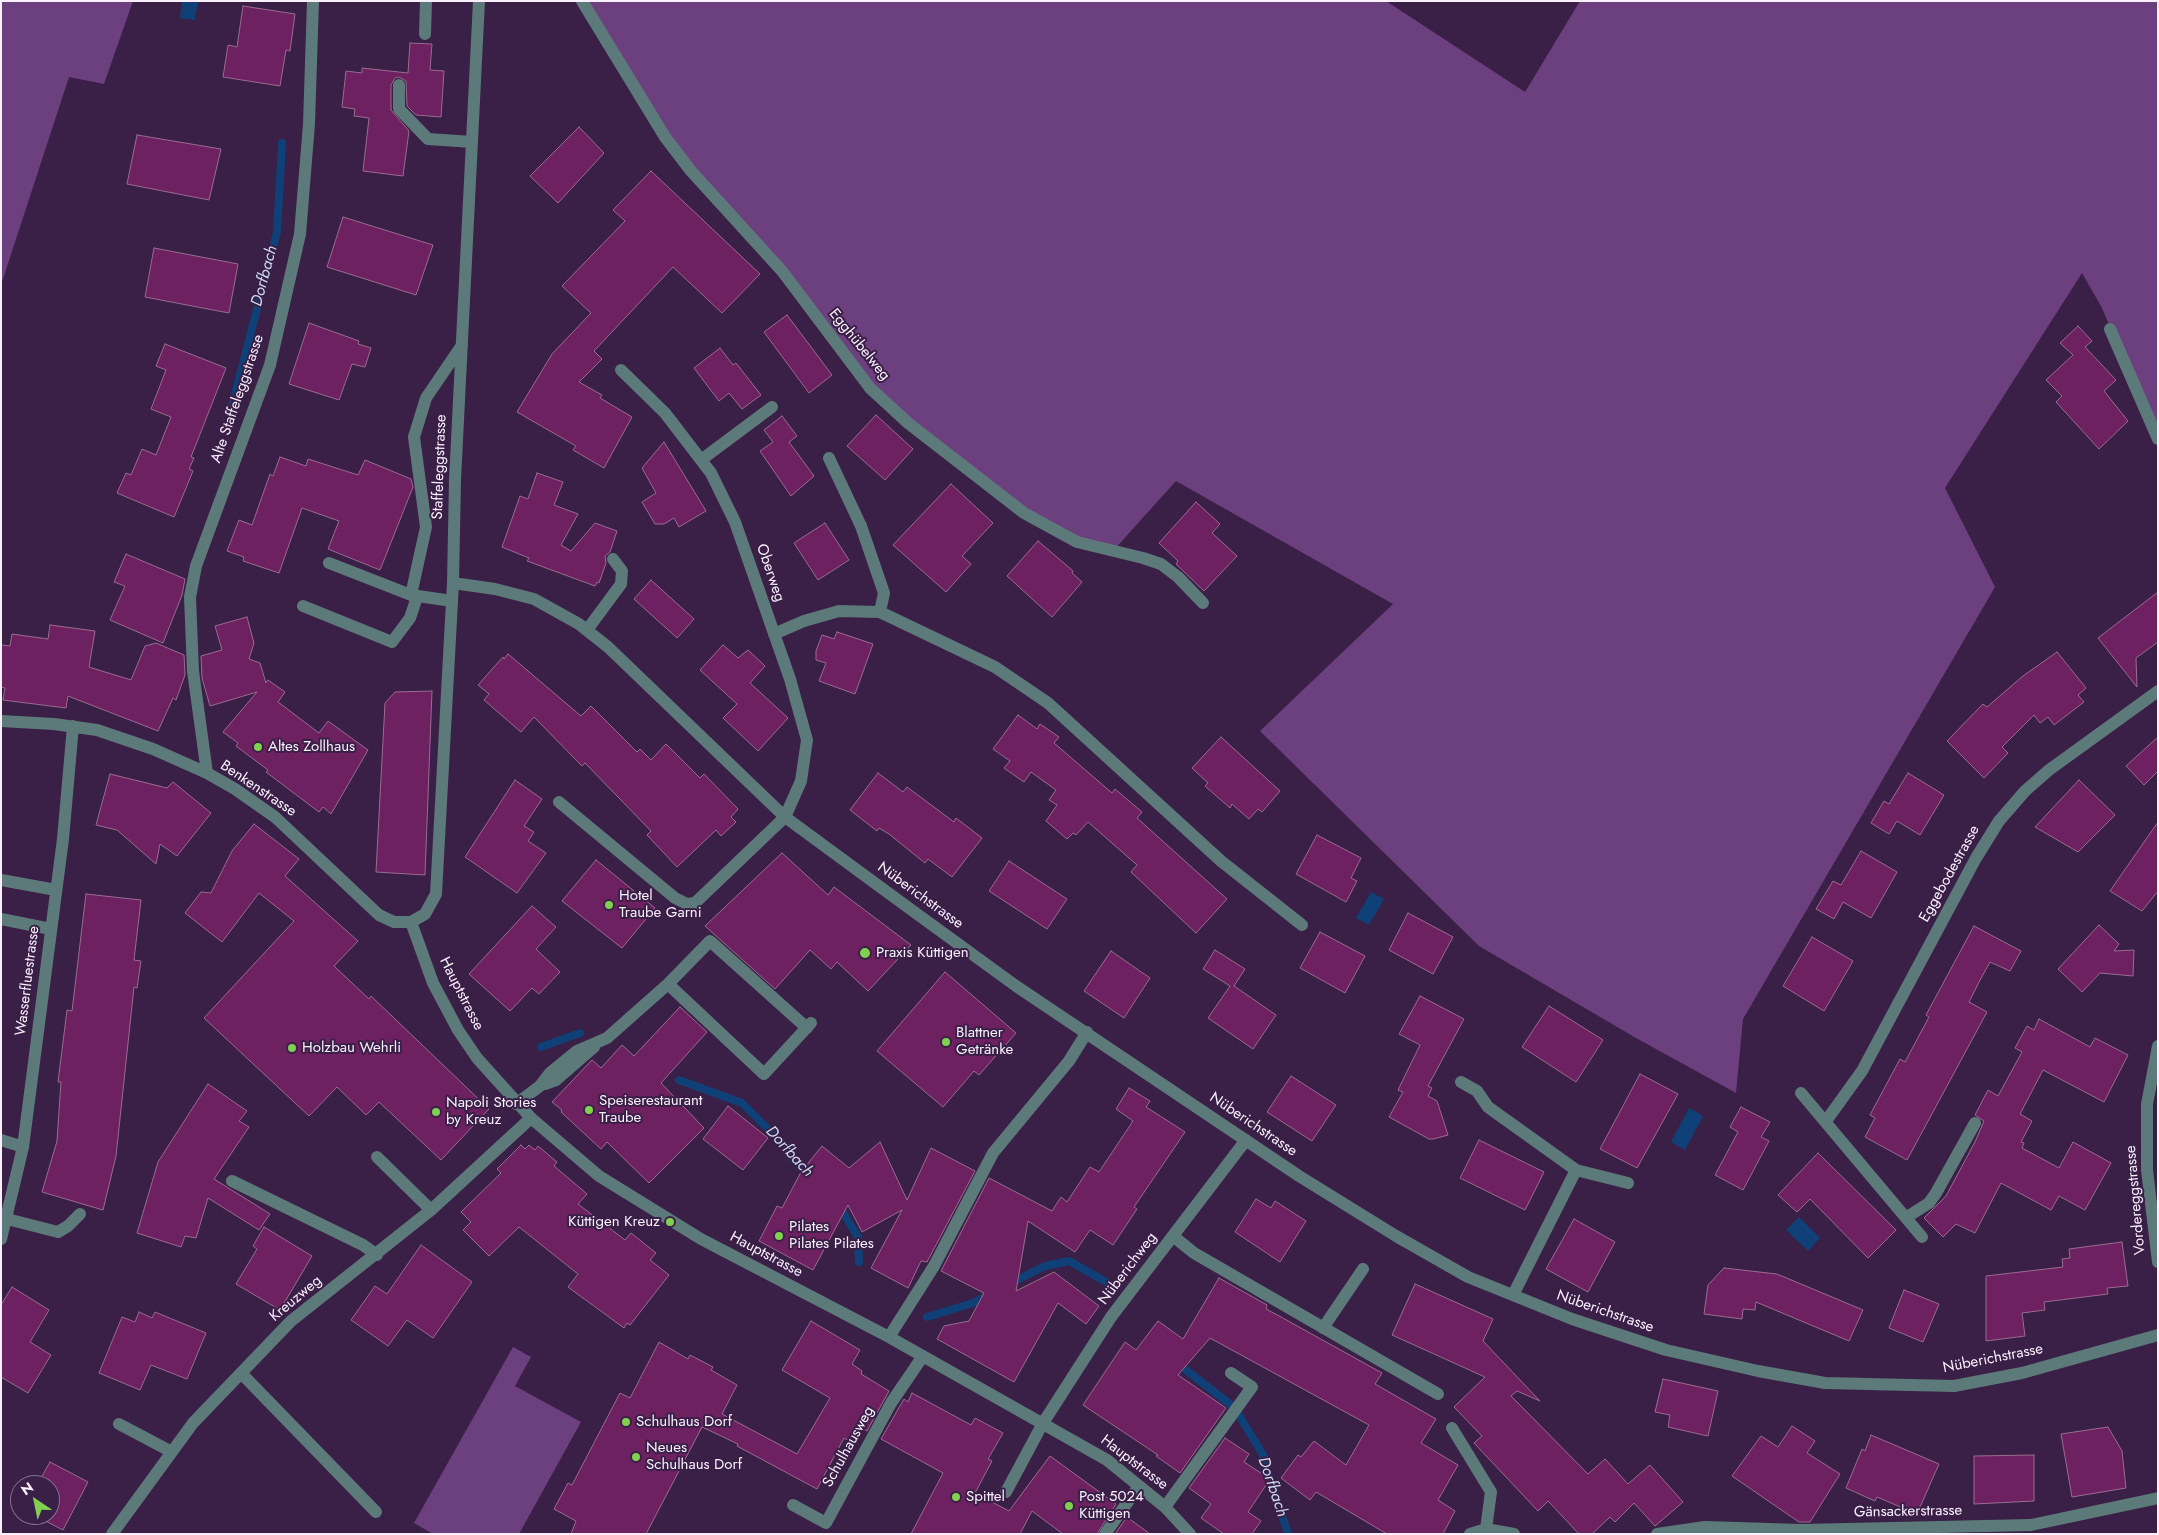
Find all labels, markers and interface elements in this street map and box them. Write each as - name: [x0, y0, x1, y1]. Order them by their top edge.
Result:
- water label: Dorfbach: [248, 244, 282, 308]
- street label: Egghübelweg: [825, 306, 893, 384]
- street label: Alte Staffeleggstrasse: [208, 332, 268, 466]
- street label: Staffeleggstrasse: [429, 414, 451, 520]
- street label: Oberweg: [752, 542, 788, 604]
- place label: Altes Zollhaus: [268, 738, 355, 756]
- marker: Altes Zollhaus: [252, 741, 264, 753]
- street label: Benkenstrasse: [217, 757, 299, 821]
- street label: Eggebodestrasse: [1916, 822, 1984, 926]
- street label: Nüberichstrasse: [874, 859, 966, 933]
- place label: Hotel Traube Garni: [619, 887, 702, 922]
- marker: Hotel Traube Garni: [603, 899, 615, 911]
- street label: Wasserfluestrasse: [12, 925, 44, 1037]
- place label: Praxis Küttigen: [876, 944, 969, 962]
- marker: Praxis Küttigen: [858, 946, 872, 960]
- street label: Hauptstrasse: [435, 954, 487, 1034]
- place label: Blattner Getränke: [956, 1024, 1013, 1059]
- marker: Blattner Getränke: [940, 1036, 952, 1048]
- place label: Holzbau Wehrli: [302, 1039, 401, 1057]
- marker: Holzbau Wehrli: [286, 1042, 298, 1054]
- street label: Nüberichstrasse: [1206, 1089, 1300, 1161]
- place label: Speiserestaurant Traube: [599, 1092, 702, 1127]
- place label: Napoli Stories by Kreuz: [446, 1094, 536, 1129]
- marker: Speiserestaurant Traube: [583, 1104, 595, 1116]
- marker: Napoli Stories by Kreuz: [430, 1106, 442, 1118]
- water label: Dorfbach: [761, 1123, 817, 1181]
- street label: Vordereggstrasse: [2122, 1144, 2150, 1256]
- place label: Küttigen Kreuz: [568, 1213, 660, 1231]
- marker: Küttigen Kreuz: [664, 1216, 676, 1228]
- place label: Pilates Pilates Pilates: [789, 1218, 874, 1253]
- street label: Hauptstrasse: [727, 1228, 805, 1282]
- street label: Nüberichweg: [1095, 1229, 1161, 1309]
- marker: Pilates Pilates Pilates: [773, 1230, 785, 1242]
- street label: Kreuzweg: [266, 1272, 326, 1326]
- street label: Nüberichstrasse: [1554, 1287, 1656, 1337]
- street label: Nüberichstrasse: [1941, 1340, 2045, 1378]
- street label: Schulhausweg: [819, 1403, 879, 1491]
- place label: Schulhaus Dorf: [636, 1413, 732, 1431]
- marker: Schulhaus Dorf: [620, 1416, 632, 1428]
- street label: Hauptstrasse: [1097, 1432, 1171, 1494]
- place label: Neues Schulhaus Dorf: [646, 1439, 742, 1474]
- marker: Neues Schulhaus Dorf: [630, 1451, 642, 1463]
- water label: Dorfbach: [1253, 1455, 1291, 1519]
- north arrow: [10, 1475, 60, 1525]
- text: N: [17, 1477, 37, 1500]
- place label: Spittel: [966, 1488, 1005, 1506]
- place label: Post 5024 Küttigen: [1079, 1488, 1144, 1523]
- marker: Spittel: [950, 1491, 962, 1503]
- marker: Post 5024 Küttigen: [1063, 1500, 1075, 1512]
- street label: Gänsackerstrasse: [1854, 1502, 1962, 1522]

